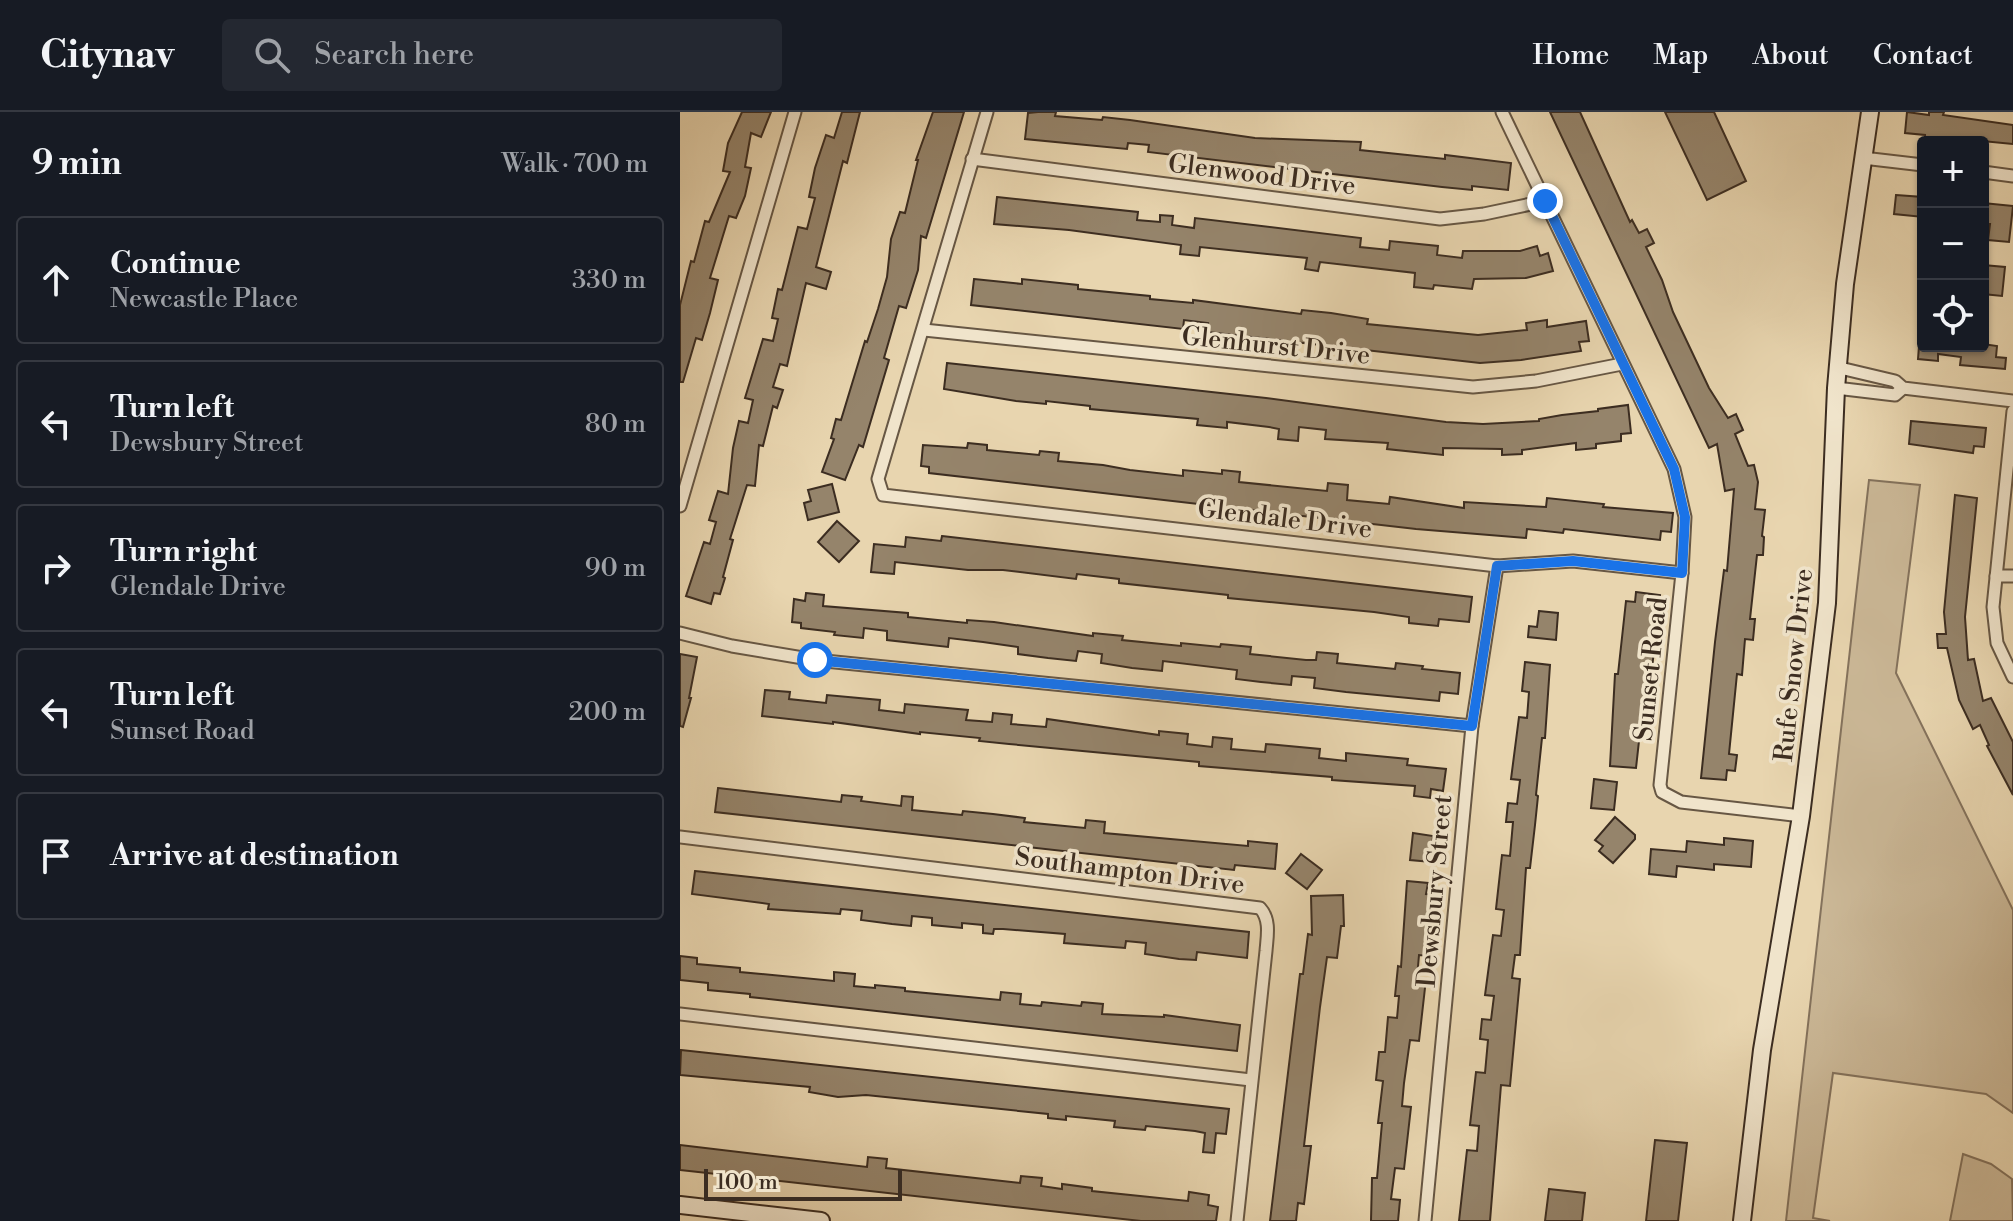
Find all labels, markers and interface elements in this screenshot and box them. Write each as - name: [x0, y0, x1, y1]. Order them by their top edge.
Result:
- search box: [222, 19, 782, 91]
- text: Citynav: [40, 32, 174, 79]
- icon: search: [250, 33, 294, 77]
- text: Search here: [314, 36, 474, 74]
- text: Home: [1533, 38, 1609, 73]
- text: Map: [1653, 38, 1708, 73]
- text: About: [1752, 38, 1829, 73]
- text: Contact: [1873, 38, 1973, 73]
- map controls: [1917, 136, 1989, 352]
- button: +: [1917, 136, 1989, 208]
- text: 9 min: [32, 143, 122, 185]
- text: Walk · 700 m: [502, 148, 648, 180]
- street label: Glenwood Drive: [1166, 148, 1357, 202]
- route end: [1527, 183, 1563, 219]
- button: −: [1917, 208, 1989, 280]
- text: Continue: [110, 245, 241, 283]
- icon: ahead: [34, 258, 78, 302]
- text: 330 m: [572, 264, 646, 296]
- button: locate: [1917, 280, 1989, 352]
- text: Newcastle Place: [110, 283, 298, 315]
- street label: Glenhurst Drive: [1180, 320, 1372, 372]
- text: Turn left: [110, 389, 234, 427]
- icon: left: [34, 402, 78, 446]
- text: 80 m: [585, 408, 646, 440]
- text: Dewsbury Street: [110, 427, 303, 459]
- street label: Glendale Drive: [1196, 492, 1374, 546]
- text: Turn right: [110, 533, 257, 571]
- icon: right: [34, 546, 78, 590]
- text: 90 m: [585, 552, 646, 584]
- street label: Rufe Snow Drive: [1768, 567, 1820, 763]
- text: Glendale Drive: [110, 571, 286, 603]
- street label: Sunset Road: [1628, 595, 1674, 743]
- route start: [797, 642, 833, 678]
- text: Turn left: [110, 677, 234, 715]
- icon: left: [34, 690, 78, 734]
- text: 200 m: [569, 696, 646, 728]
- text: Sunset Road: [110, 715, 255, 747]
- street label: Dewsbury Street: [1411, 793, 1459, 989]
- icon: arrive: [34, 834, 78, 878]
- text: Arrive at destination: [110, 837, 399, 875]
- street label: Southampton Drive: [1013, 841, 1246, 901]
- scale bar: [704, 1165, 902, 1201]
- text: 100 m: [716, 1169, 778, 1196]

